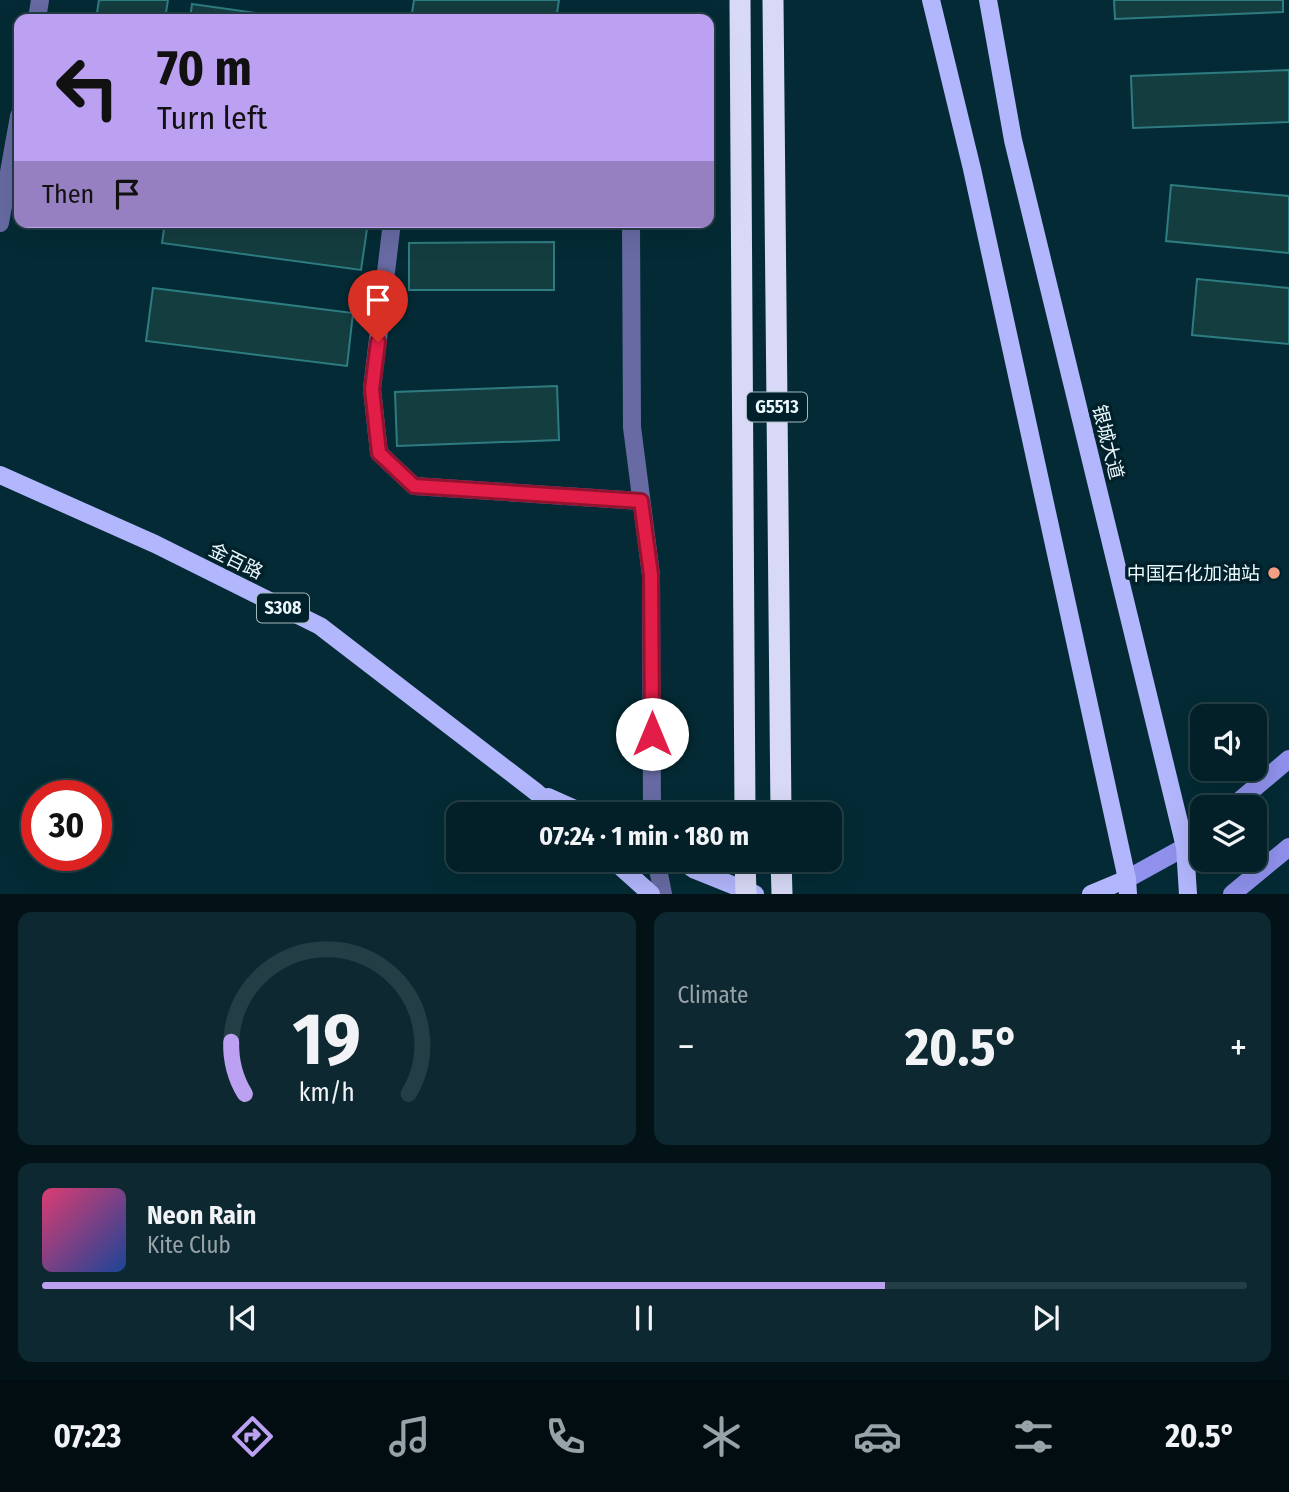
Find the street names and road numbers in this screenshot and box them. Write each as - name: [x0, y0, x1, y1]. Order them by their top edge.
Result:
- road number: G5513: [747, 393, 807, 422]
- street label: 银城大道: [1088, 402, 1128, 482]
- street label: 金百路: [205, 538, 267, 584]
- road number: S308: [257, 594, 309, 622]

